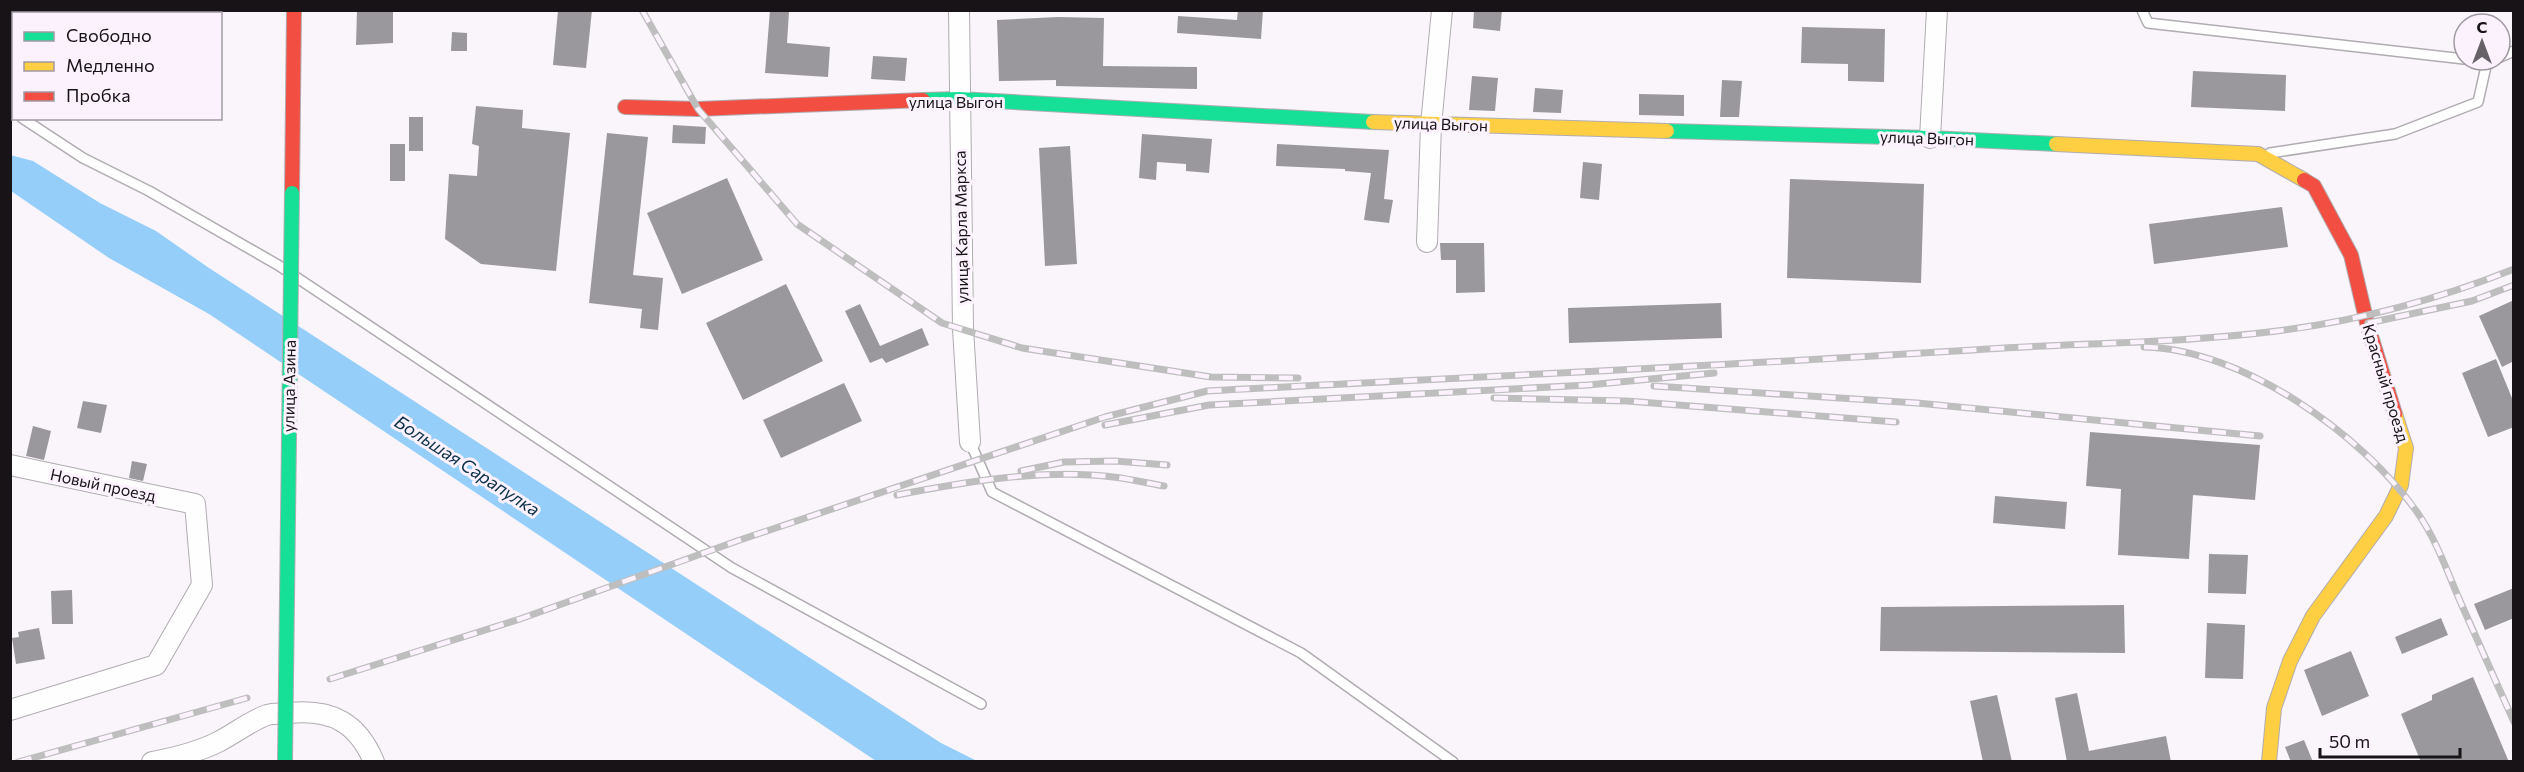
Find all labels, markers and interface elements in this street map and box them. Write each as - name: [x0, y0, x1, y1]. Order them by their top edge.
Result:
- legend: [12, 12, 222, 120]
- north arrow: [2452, 12, 2512, 72]
- text: С: [2477, 17, 2488, 36]
- text: Свободно: [66, 24, 152, 46]
- text: Медленно: [66, 54, 155, 76]
- text: Пробка: [66, 84, 131, 106]
- street label: улица Выгон: [909, 92, 1003, 111]
- street label: улица Выгон: [1394, 112, 1488, 135]
- street label: улица Выгон: [1880, 126, 1974, 149]
- street label: улица Карла Маркса: [950, 150, 971, 304]
- street label: Красный проезд: [2359, 321, 2414, 445]
- street label: улица Азина: [278, 340, 299, 432]
- water label: Большая Сарапулка: [391, 410, 544, 520]
- street label: Новый проезд: [49, 464, 158, 505]
- scale bar: [2320, 721, 2460, 759]
- text: 50 m: [2329, 730, 2370, 752]

